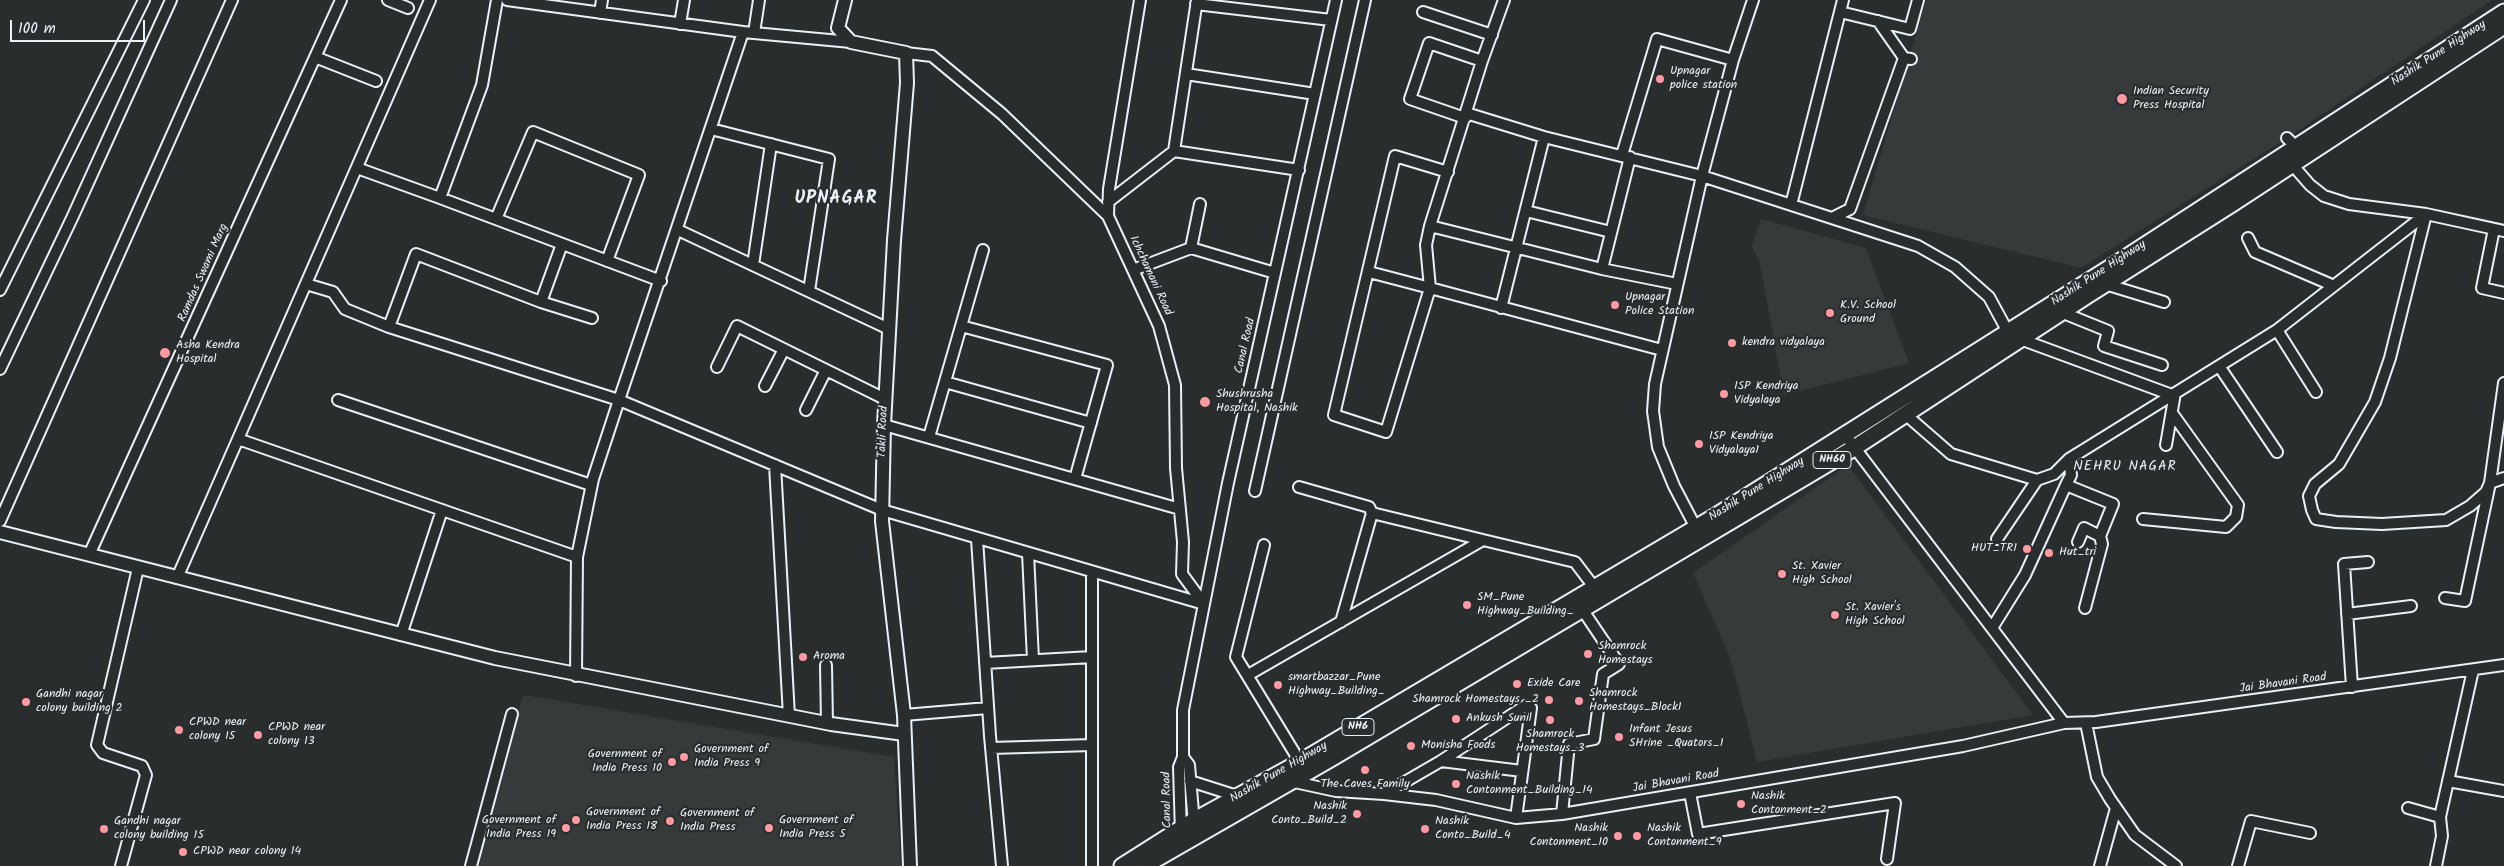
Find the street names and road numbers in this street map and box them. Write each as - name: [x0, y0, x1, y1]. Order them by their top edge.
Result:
- street label: Nashik Pune Highway: [2389, 18, 2489, 90]
- street label: Ramdas Swami Marg: [176, 222, 232, 324]
- street label: Ichchamani Road: [1125, 234, 1175, 318]
- street label: Nashik Pune Highway: [2049, 238, 2149, 310]
- street label: Canal Road: [1233, 317, 1259, 375]
- street label: Takli Road: [876, 406, 892, 458]
- road number: NH60: [1813, 452, 1851, 468]
- street label: Nashik Pune Highway: [1707, 455, 1807, 525]
- street label: Jai Bhavani Road: [2239, 671, 2327, 697]
- road number: NH6: [1342, 719, 1374, 736]
- street label: Nashik Pune Highway: [1228, 739, 1330, 807]
- street label: Jai Bhavani Road: [1632, 767, 1720, 797]
- street label: Canal Road: [1160, 772, 1176, 828]

